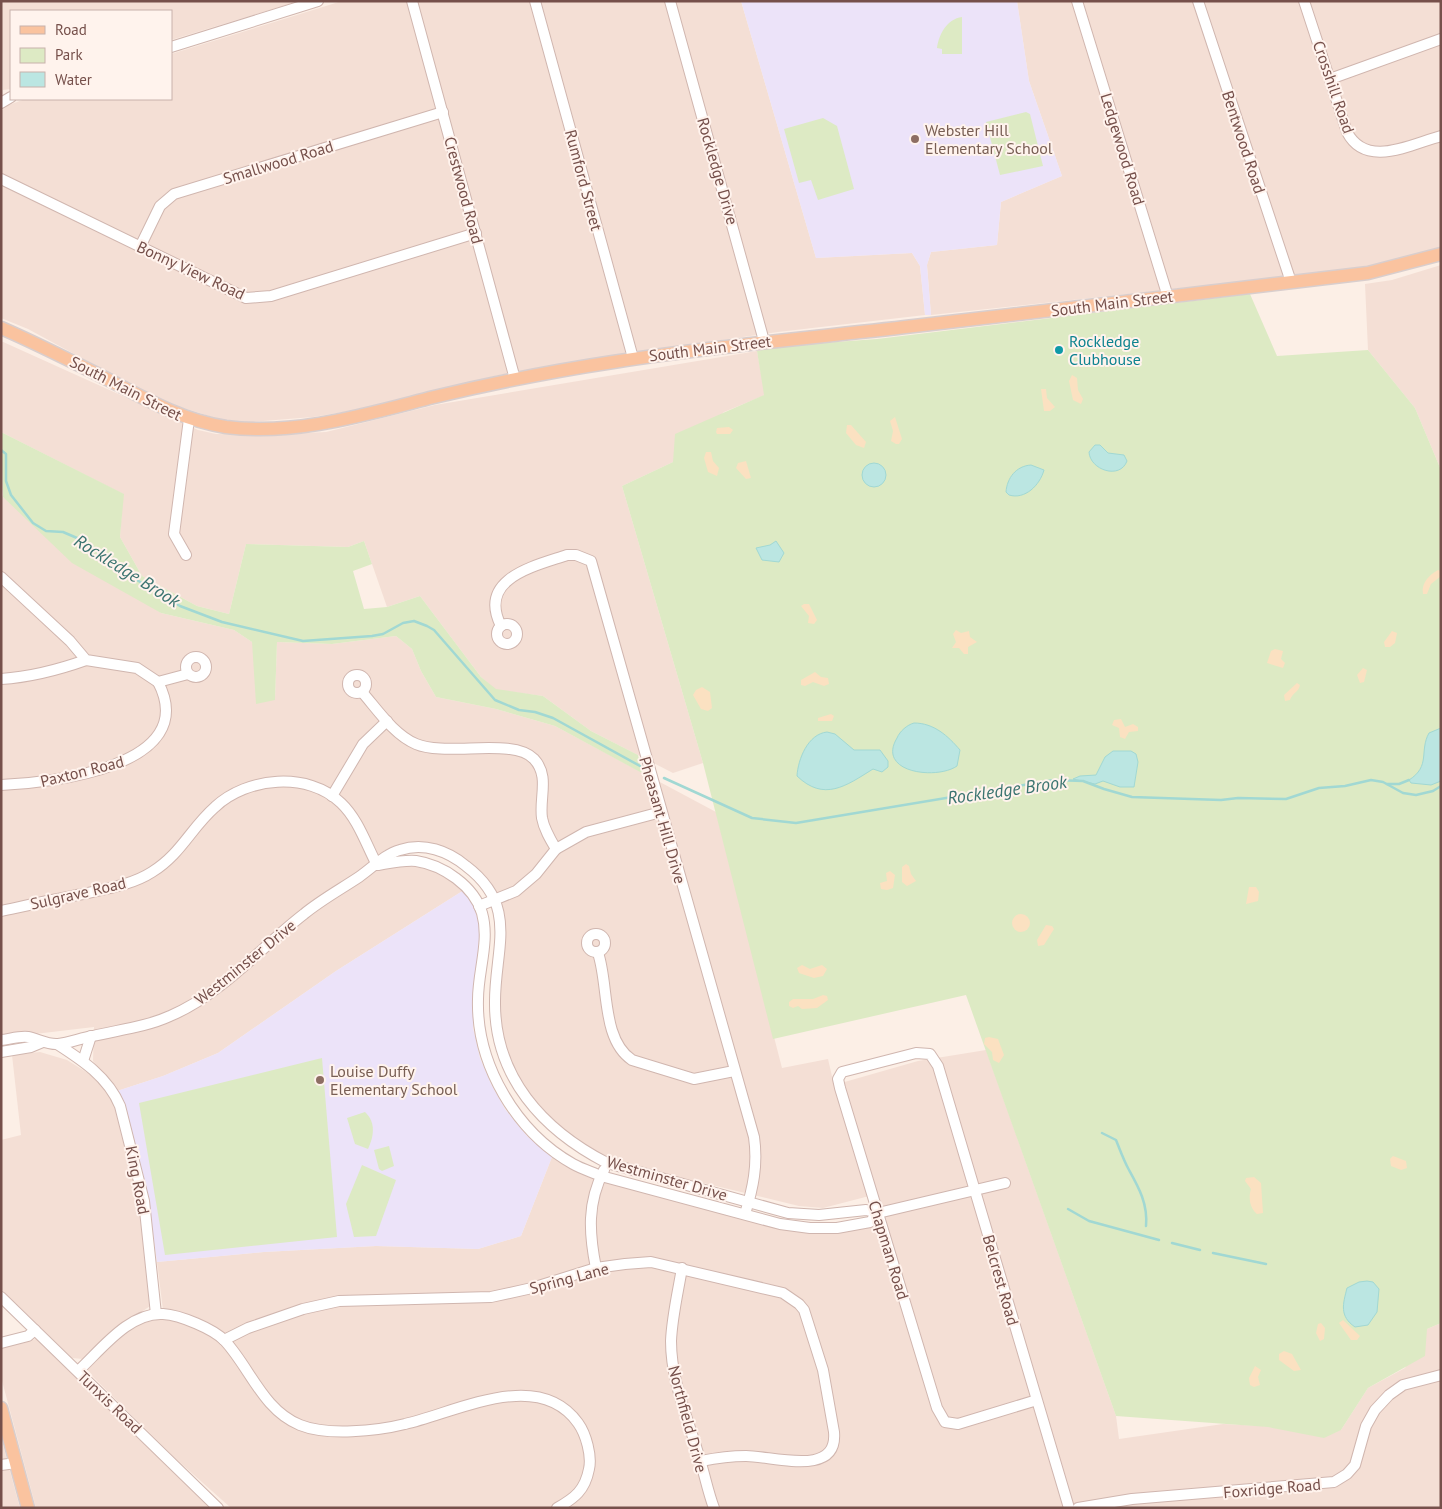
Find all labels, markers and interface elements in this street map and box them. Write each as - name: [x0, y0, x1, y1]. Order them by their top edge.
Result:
- legend: [10, 10, 172, 100]
- text: Road: [55, 20, 87, 39]
- street label: Crosshill Road: [1309, 38, 1359, 136]
- text: Park: [55, 45, 83, 64]
- text: Water: [55, 70, 92, 89]
- street label: Bentwood Road: [1218, 88, 1270, 196]
- street label: Ledgewood Road: [1096, 91, 1150, 207]
- street label: Rockledge Drive: [693, 115, 743, 227]
- place label: Webster Hill Elementary School: [925, 120, 1053, 158]
- street label: Rumford Street: [561, 127, 607, 233]
- marker: Webster Hill Elementary School: [909, 133, 921, 145]
- street label: Crestwood Road: [440, 134, 488, 246]
- street label: Smallwood Road: [220, 136, 336, 188]
- street label: Bonny View Road: [134, 236, 248, 304]
- street label: South Main Street: [1050, 286, 1175, 320]
- street label: South Main Street: [648, 331, 773, 365]
- place label: Rockledge Clubhouse: [1069, 331, 1141, 369]
- marker: Rockledge Clubhouse: [1053, 344, 1065, 356]
- street label: South Main Street: [67, 351, 186, 425]
- water label: Rockledge Brook: [70, 529, 185, 613]
- street label: Paxton Road: [38, 751, 126, 791]
- street label: Pheasant Hill Drive: [635, 754, 691, 886]
- water label: Rockledge Brook: [946, 770, 1069, 809]
- street label: Sulgrave Road: [28, 872, 128, 914]
- street label: Westminster Drive: [190, 915, 300, 1009]
- place label: Louise Duffy Elementary School: [330, 1061, 458, 1099]
- marker: Louise Duffy Elementary School: [314, 1074, 326, 1086]
- street label: King Road: [122, 1144, 154, 1216]
- street label: Westminster Drive: [604, 1151, 730, 1205]
- street label: Chapman Road: [864, 1198, 914, 1302]
- street label: Belcrest Road: [979, 1232, 1023, 1328]
- street label: Spring Lane: [527, 1258, 611, 1298]
- street label: Northfield Drive: [664, 1363, 712, 1475]
- street label: Tunxis Road: [74, 1366, 146, 1438]
- street label: Foxridge Road: [1222, 1474, 1322, 1502]

